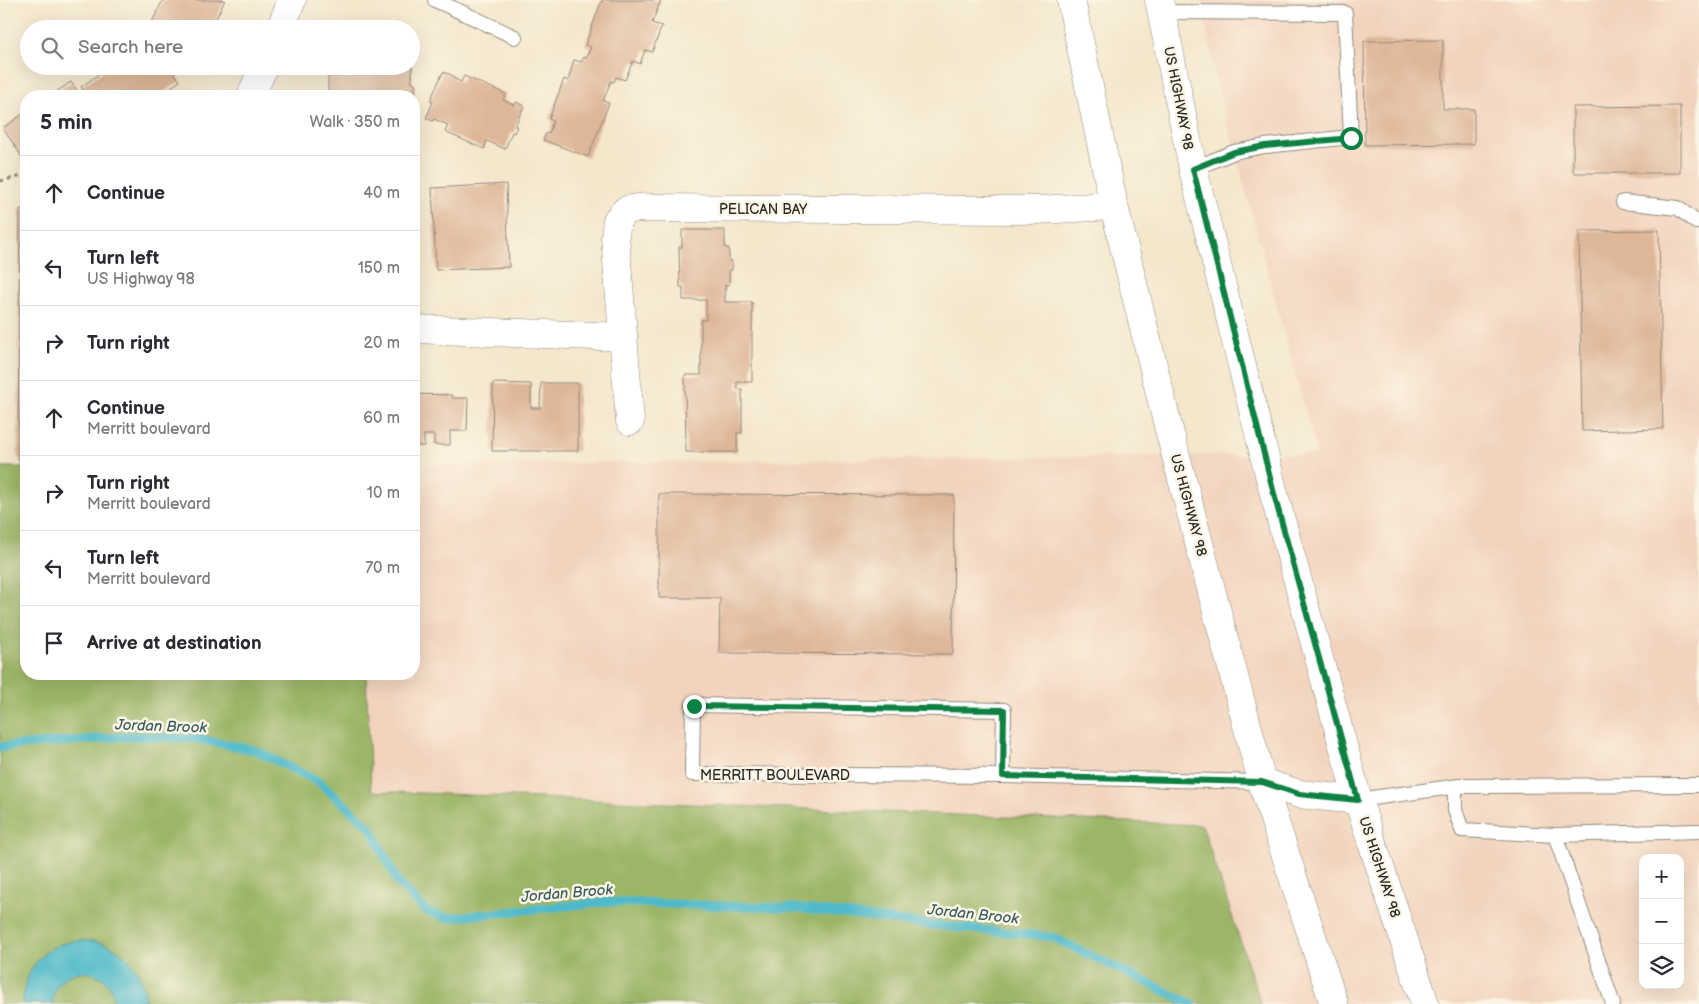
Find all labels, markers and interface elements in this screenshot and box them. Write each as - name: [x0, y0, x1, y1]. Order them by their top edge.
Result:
- search box: [20, 20, 420, 75]
- icon: search: [38, 34, 66, 62]
- text: Search here: [78, 36, 183, 59]
- street label: US HIGHWAY 98: [1160, 45, 1197, 151]
- text: 5 min: [40, 110, 93, 135]
- text: Walk · 350 m: [309, 113, 400, 132]
- route start: [1340, 127, 1363, 150]
- icon: ahead: [40, 179, 68, 207]
- text: Continue: [87, 182, 165, 205]
- text: 40 m: [363, 184, 400, 203]
- street label: PELICAN BAY: [719, 201, 808, 218]
- text: Turn left: [87, 247, 159, 270]
- icon: left: [40, 254, 68, 282]
- text: 150 m: [358, 259, 400, 278]
- text: US Highway 98: [87, 270, 195, 289]
- icon: right: [40, 329, 68, 357]
- text: Turn right: [87, 332, 170, 355]
- text: 20 m: [364, 334, 400, 353]
- text: Continue: [87, 397, 165, 420]
- icon: ahead: [40, 404, 68, 432]
- text: 60 m: [363, 409, 400, 428]
- text: Merritt boulevard: [87, 420, 211, 439]
- street label: US HIGHWAY 98: [1167, 452, 1210, 558]
- text: Turn right: [87, 472, 170, 495]
- icon: right: [40, 479, 68, 507]
- text: 10 m: [367, 484, 400, 503]
- text: Merritt boulevard: [87, 495, 211, 514]
- text: Turn left: [87, 547, 159, 570]
- icon: left: [40, 554, 68, 582]
- text: 70 m: [365, 559, 400, 578]
- text: Merritt boulevard: [87, 570, 211, 589]
- icon: arrive: [40, 629, 68, 657]
- text: Arrive at destination: [87, 632, 262, 655]
- route end: [683, 695, 706, 718]
- water label: Jordan Brook: [114, 715, 208, 738]
- street label: MERRITT BOULEVARD: [700, 767, 850, 784]
- street label: US HIGHWAY 98: [1355, 815, 1404, 920]
- map controls: [1639, 854, 1684, 989]
- button: +: [1639, 854, 1684, 899]
- water label: Jordan Brook: [520, 880, 614, 907]
- button: −: [1639, 899, 1684, 944]
- water label: Jordan Brook: [925, 900, 1020, 929]
- button: layers: [1639, 944, 1684, 989]

